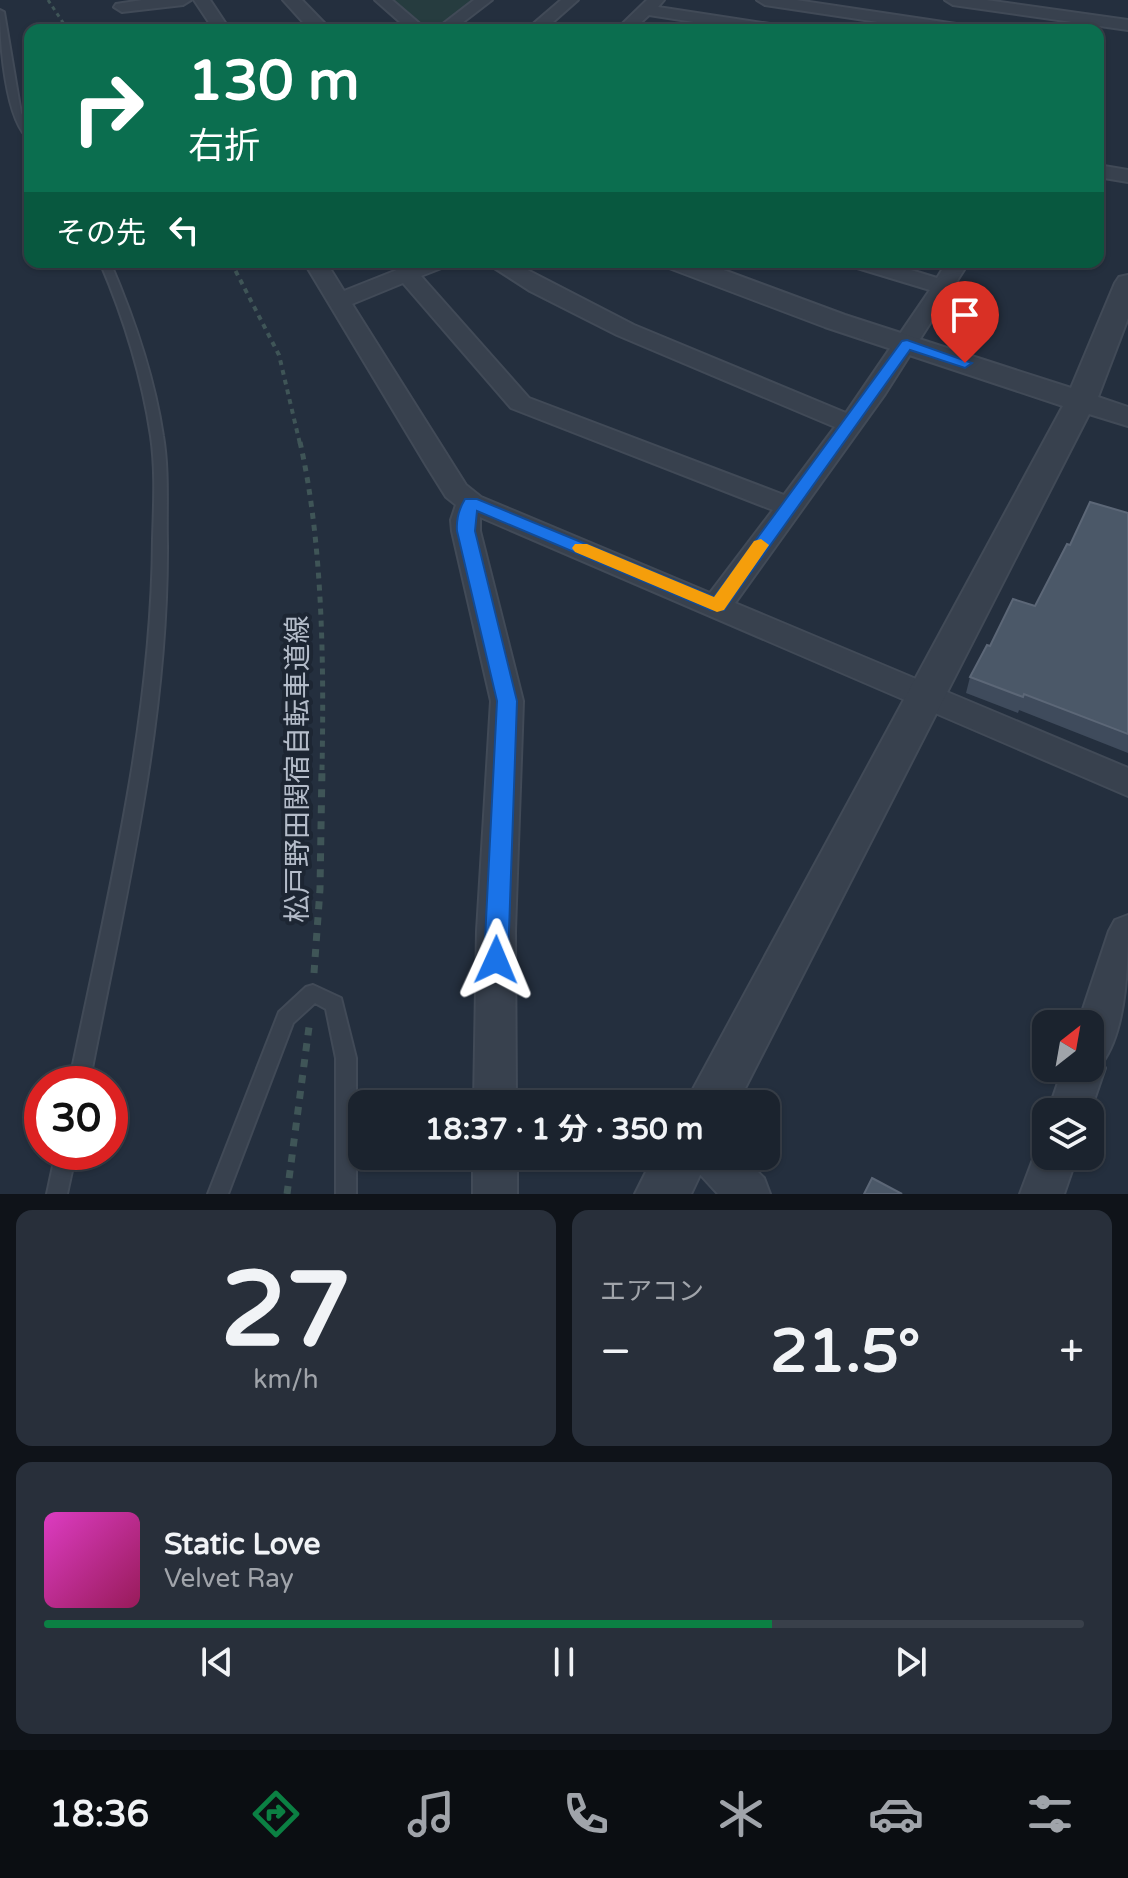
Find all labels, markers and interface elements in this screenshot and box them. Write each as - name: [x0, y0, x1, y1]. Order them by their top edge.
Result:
- text: 130 m: [188, 48, 359, 115]
- icon: right: [56, 56, 160, 160]
- text: 右折: [188, 125, 260, 168]
- icon: left: [162, 208, 206, 252]
- text: その先: [56, 215, 146, 252]
- pin: [931, 281, 999, 363]
- icon: arrive: [943, 293, 987, 337]
- street label: 松戸野田関宿自転車道線: [281, 615, 315, 923]
- position arrow: [454, 918, 538, 1002]
- north arrow: [1032, 1010, 1104, 1082]
- map controls: [1032, 1010, 1104, 1170]
- speed limit sign: 30: [24, 1066, 128, 1170]
- button: layers: [1032, 1098, 1104, 1170]
- text: 18:37 · 1 分 · 350 m: [425, 1111, 703, 1148]
- text: 27: [221, 1249, 351, 1374]
- text: エアコン: [600, 1276, 704, 1307]
- text: 21.5°: [770, 1316, 920, 1388]
- text: −: [600, 1326, 631, 1379]
- text: +: [1059, 1326, 1084, 1379]
- text: km/h: [253, 1364, 319, 1395]
- text: Static Love: [164, 1526, 320, 1563]
- text: Velvet Ray: [164, 1563, 294, 1594]
- icon: previous: [195, 1640, 239, 1684]
- icon: pause: [542, 1640, 586, 1684]
- icon: next: [889, 1640, 933, 1684]
- icon: directions: [248, 1786, 304, 1842]
- icon: music: [403, 1786, 459, 1842]
- icon: phone: [558, 1786, 614, 1842]
- icon: climate: [713, 1786, 769, 1842]
- icon: car: [868, 1786, 924, 1842]
- icon: filters: [1022, 1786, 1078, 1842]
- text: 18:36: [49, 1793, 149, 1836]

